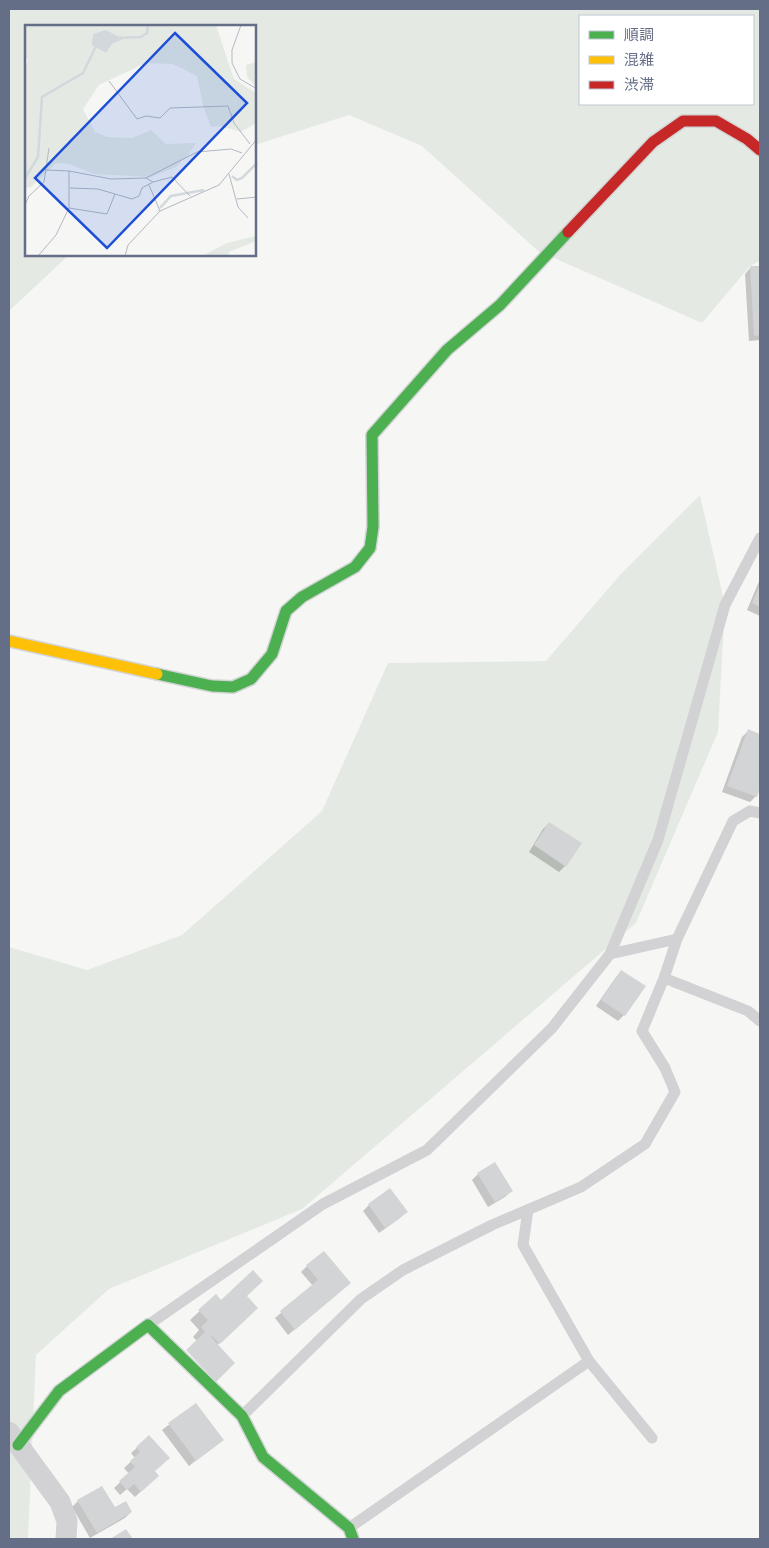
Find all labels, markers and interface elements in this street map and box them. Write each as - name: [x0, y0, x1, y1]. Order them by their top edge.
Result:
- legend: [579, 15, 754, 105]
- inset map: [25, 25, 256, 256]
- text: 順調: [624, 26, 654, 44]
- text: 混雑: [624, 51, 654, 69]
- text: 渋滞: [624, 76, 654, 94]

